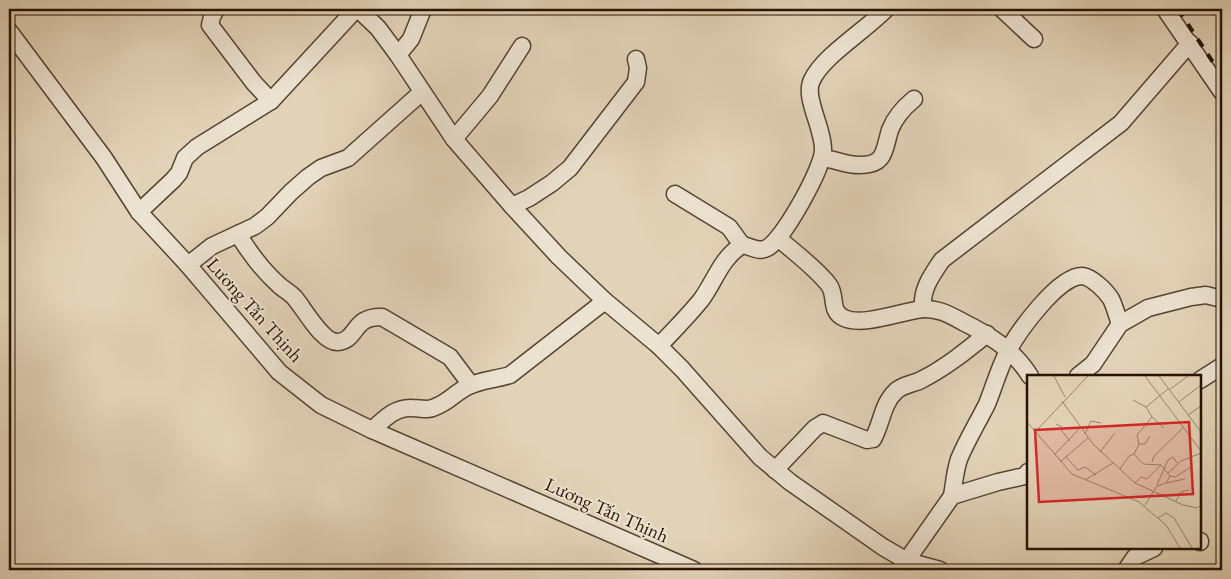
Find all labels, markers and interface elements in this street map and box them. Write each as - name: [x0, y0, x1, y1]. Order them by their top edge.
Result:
- street label: Lương Tấn Thịnh: [201, 252, 309, 368]
- inset map: [1027, 375, 1201, 549]
- street label: Lương Tấn Thịnh: [541, 472, 673, 548]

